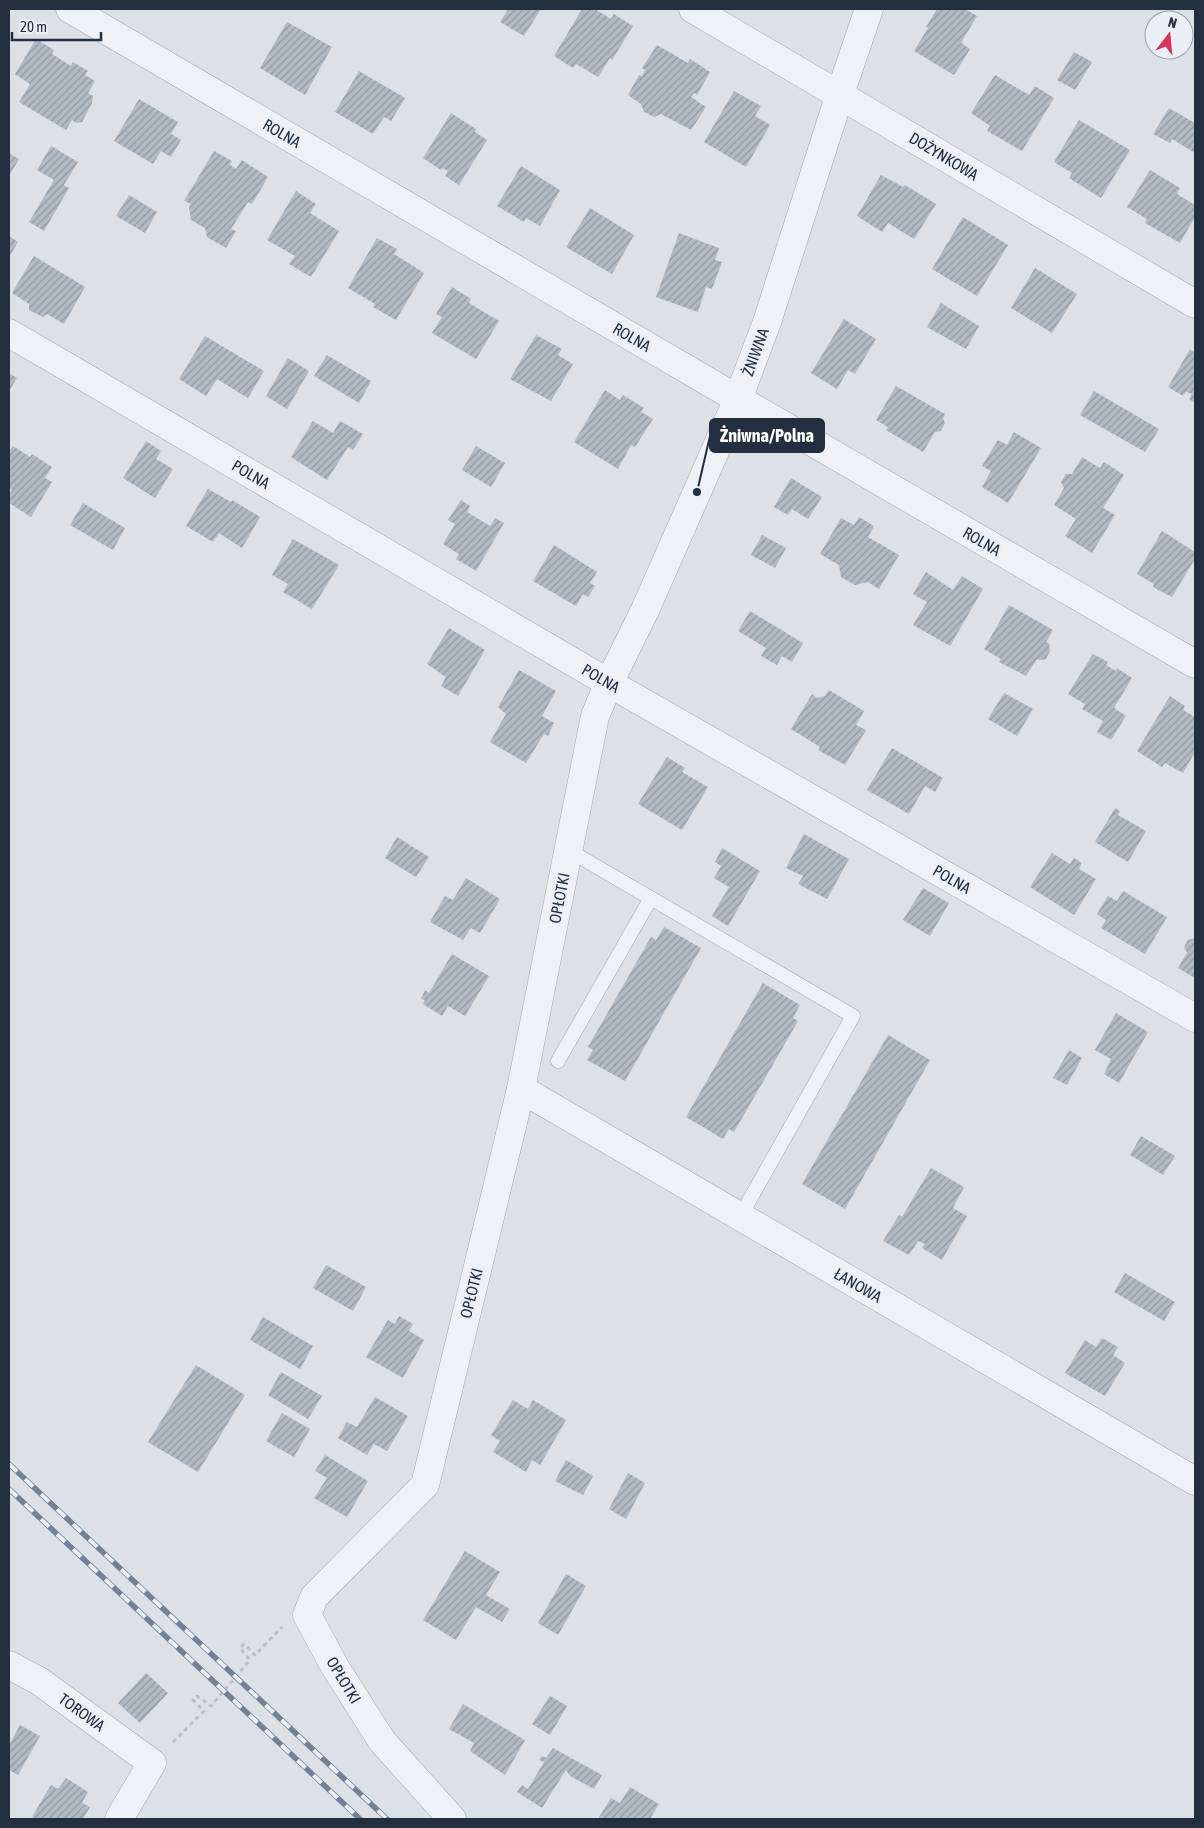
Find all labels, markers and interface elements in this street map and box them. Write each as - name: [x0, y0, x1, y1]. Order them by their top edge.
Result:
- scale bar: [12, 10, 101, 42]
- north arrow: [1144, 10, 1194, 60]
- text: N: [1166, 14, 1179, 31]
- text: 20 m: [20, 18, 47, 35]
- street label: ROLNA: [260, 115, 304, 151]
- street label: DOŻYNKOWA: [906, 128, 982, 184]
- street label: ROLNA: [610, 319, 654, 355]
- street label: ŻNIWNA: [738, 325, 772, 378]
- callout: Żniwna/Polna: [710, 419, 824, 452]
- text: Żniwna/Polna: [720, 425, 814, 446]
- street label: POLNA: [229, 456, 273, 492]
- street label: ROLNA: [960, 523, 1004, 559]
- street label: POLNA: [579, 660, 623, 696]
- street label: POLNA: [930, 861, 974, 897]
- street label: OPŁOTKI: [545, 871, 573, 925]
- street label: ŁANOWA: [831, 1264, 885, 1306]
- street label: OPŁOTKI: [456, 1266, 486, 1320]
- street label: OPŁOTKI: [323, 1653, 365, 1707]
- street label: TOROWA: [56, 1689, 109, 1735]

